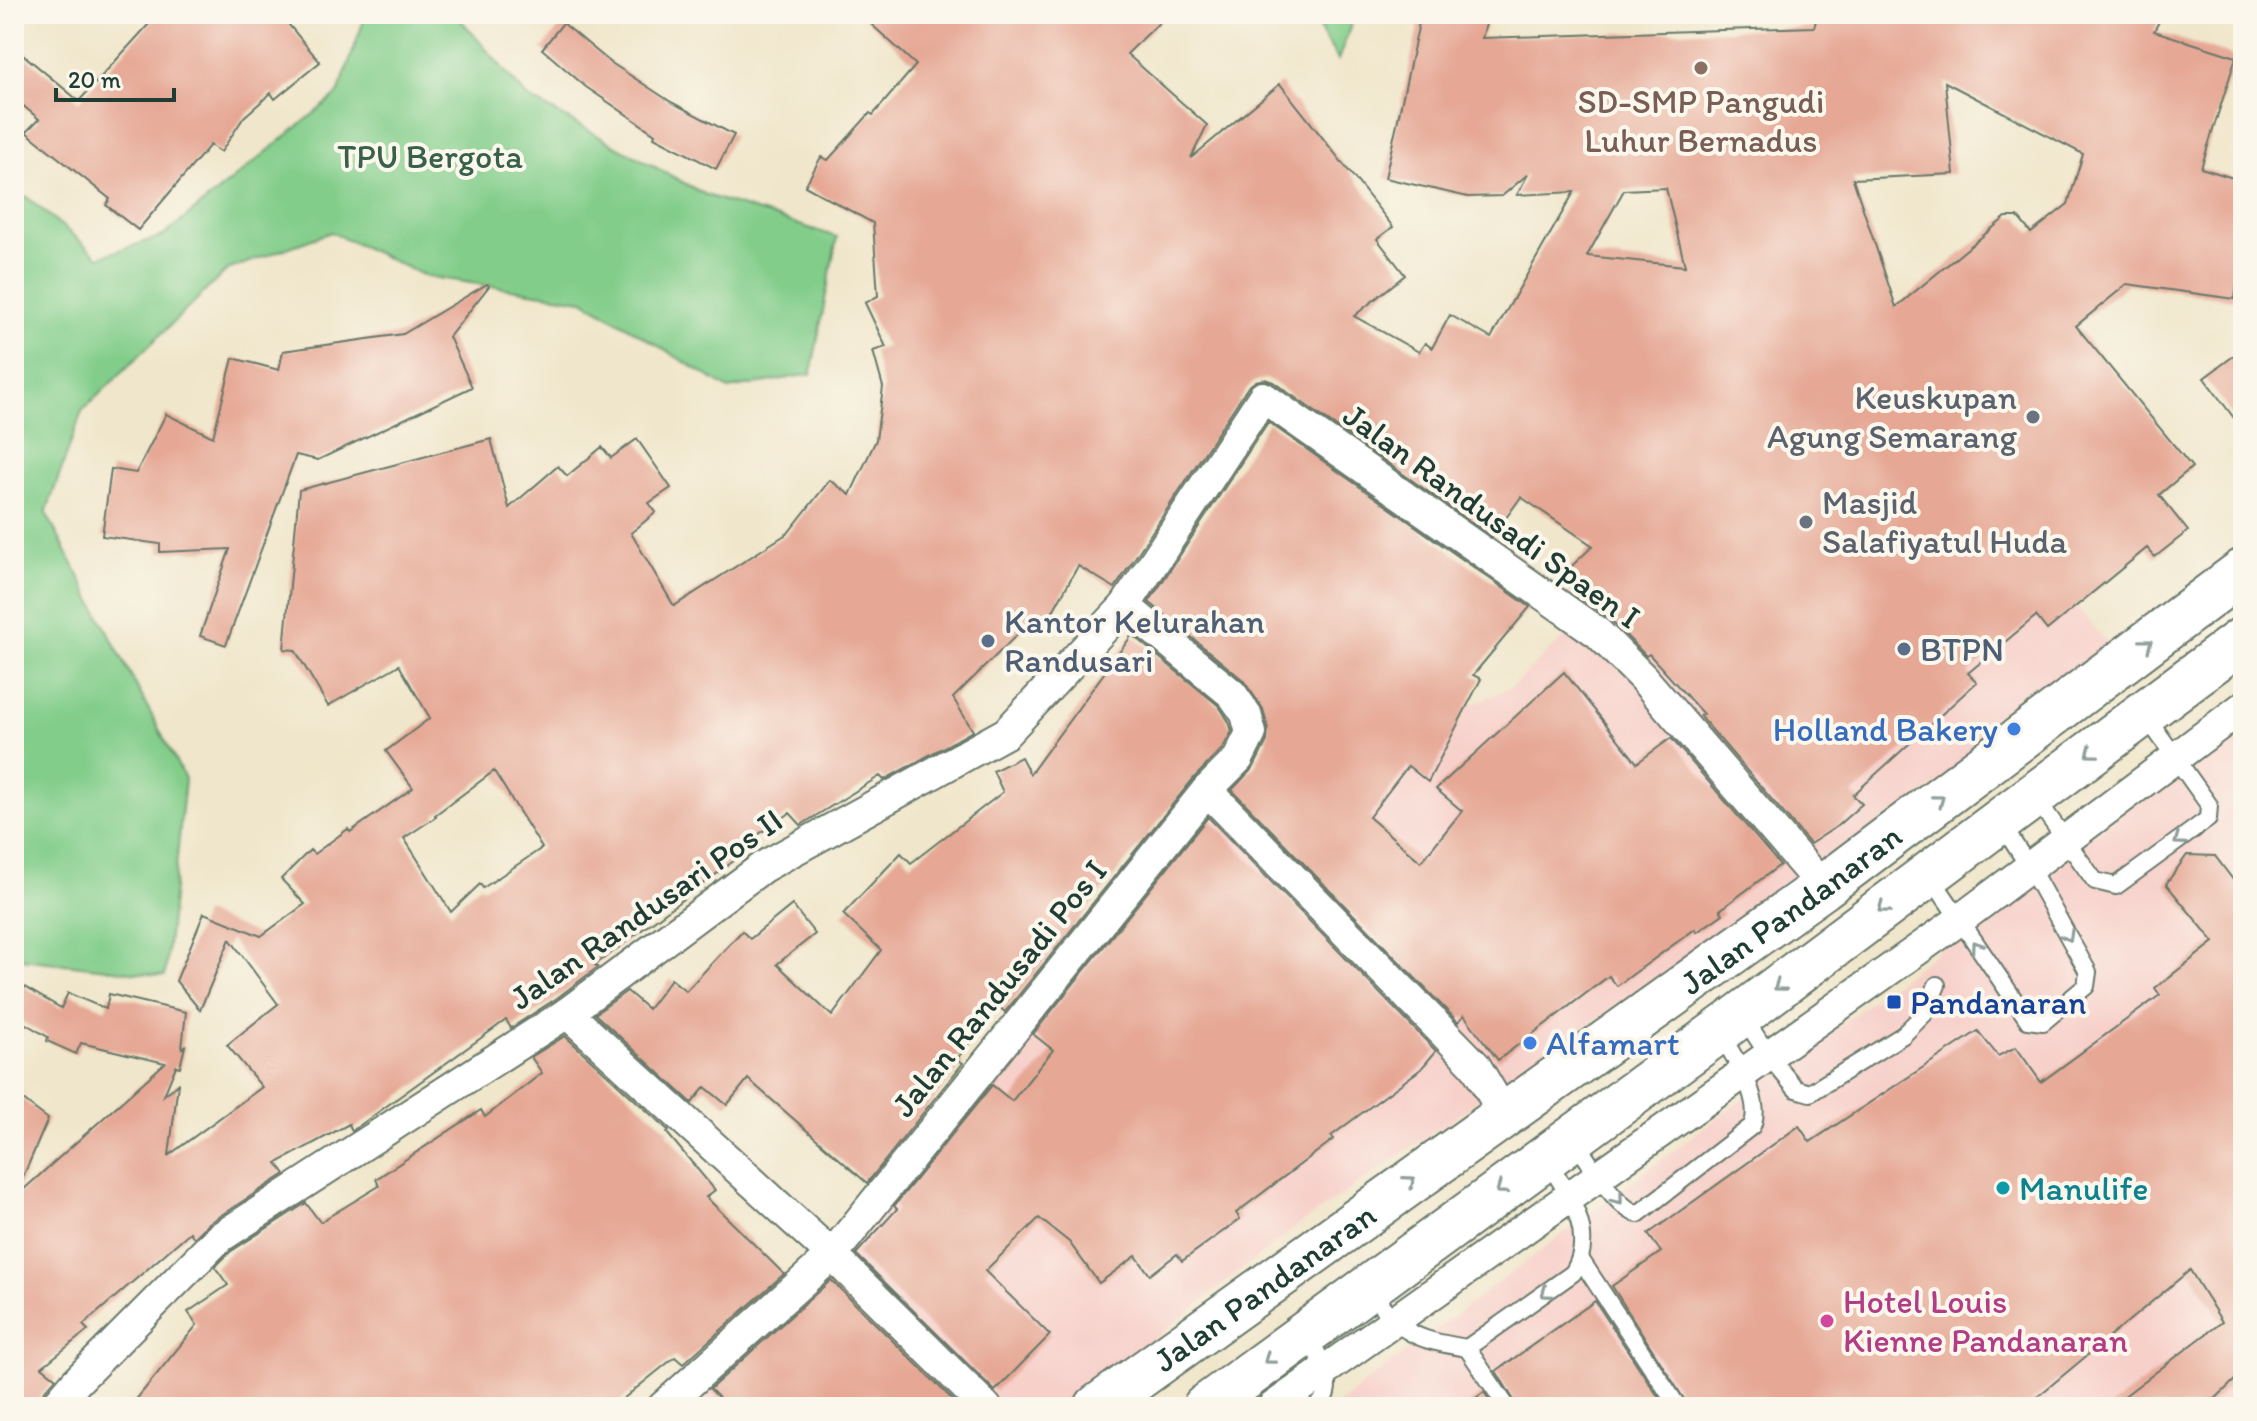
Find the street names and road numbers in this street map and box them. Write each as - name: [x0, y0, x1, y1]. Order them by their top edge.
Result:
- street label: Jalan Randusadi Spaen I: [1335, 394, 1649, 638]
- street label: Jalan Randusari Pos II: [502, 800, 790, 1018]
- street label: Jalan Pandanaran: [1672, 815, 1910, 1003]
- street label: Jalan Randusadi Pos I: [883, 851, 1115, 1125]
- street label: Jalan Pandanaran: [1145, 1194, 1384, 1381]

